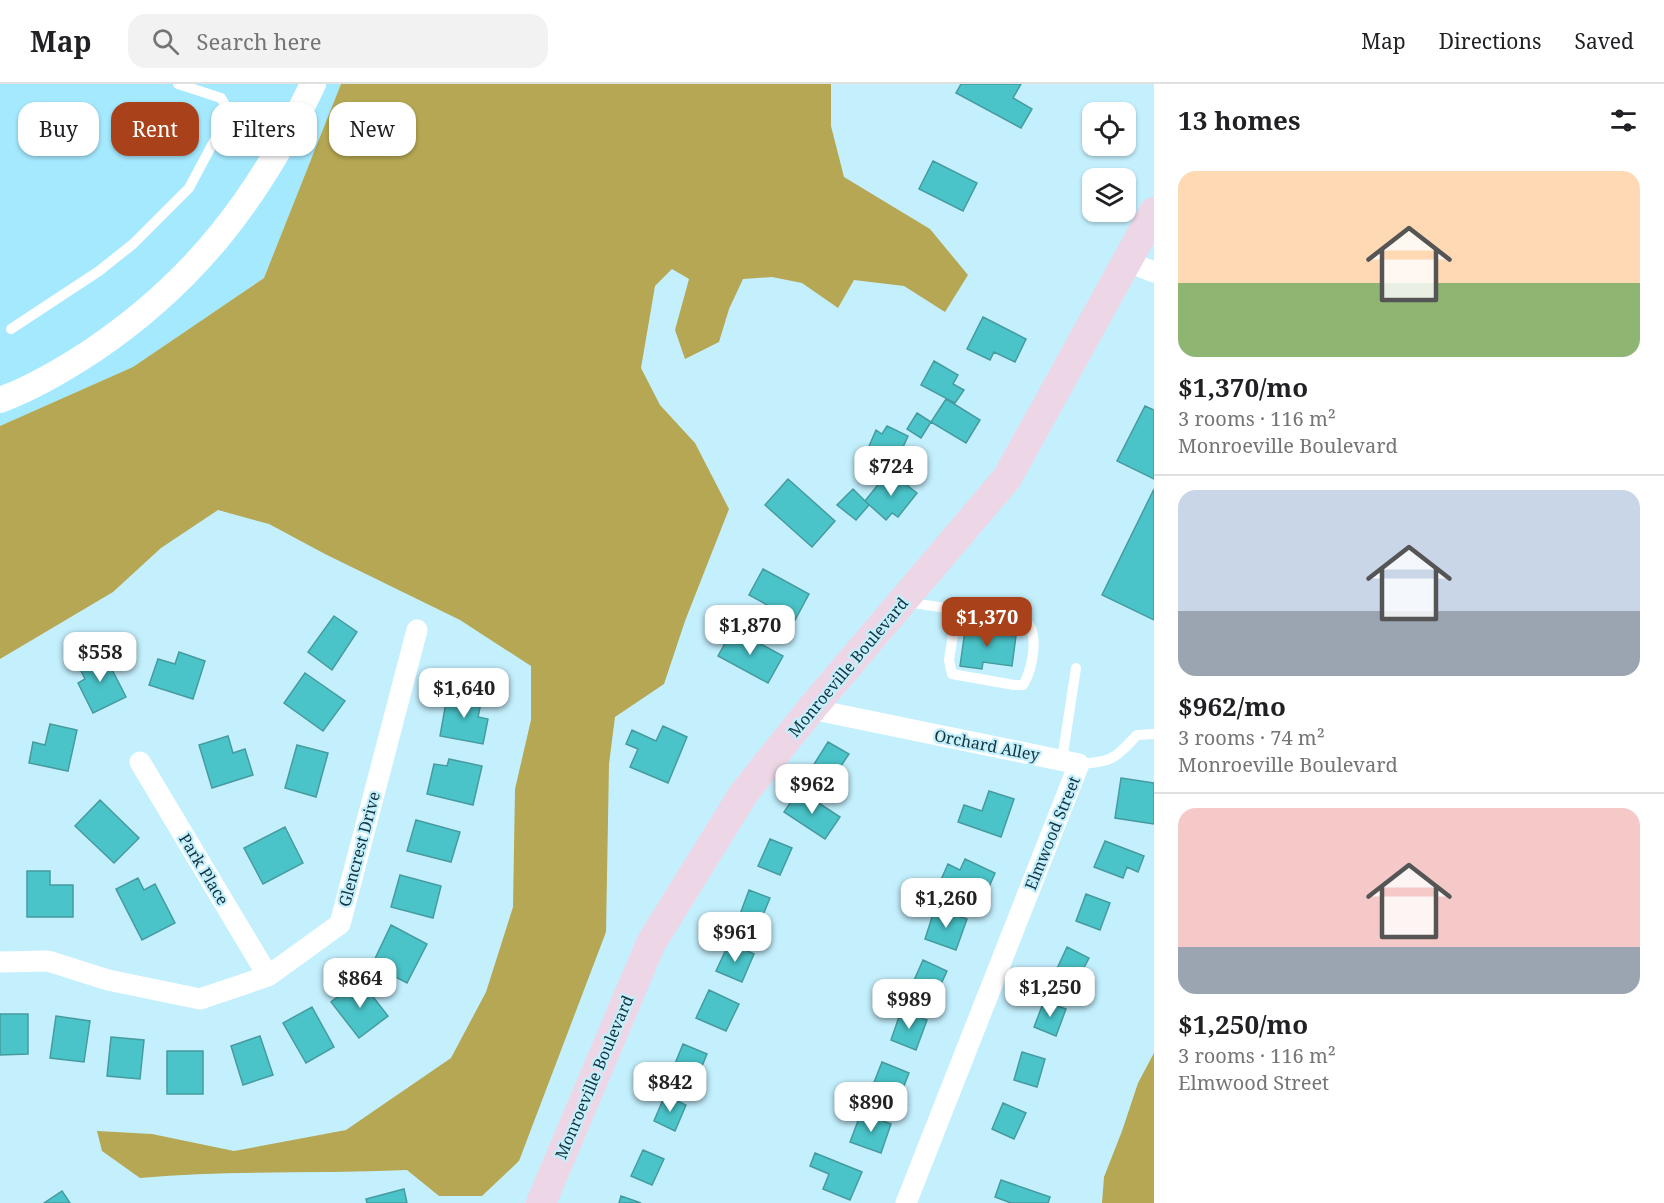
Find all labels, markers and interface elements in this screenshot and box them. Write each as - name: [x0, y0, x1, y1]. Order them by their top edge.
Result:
- search box: [128, 14, 548, 68]
- text: Map: [30, 22, 92, 60]
- icon: search: [149, 25, 182, 58]
- text: Search here: [197, 26, 321, 56]
- text: Map: [1361, 27, 1406, 55]
- text: Directions: [1439, 27, 1541, 55]
- text: Saved: [1574, 27, 1634, 55]
- chip: Buy: [18, 102, 99, 156]
- chip: Rent: [111, 102, 199, 156]
- chip: Filters: [211, 102, 317, 156]
- chip: New: [329, 102, 416, 156]
- map controls: [1082, 102, 1136, 222]
- button: locate: [1082, 102, 1136, 156]
- text: 13 homes: [1178, 102, 1300, 138]
- icon: filters: [1607, 104, 1640, 137]
- button: layers: [1082, 168, 1136, 222]
- icon: home: [1355, 210, 1463, 318]
- text: $1,370/mo: [1178, 369, 1308, 405]
- text: 3 rooms · 116 m²: [1178, 405, 1336, 432]
- text: Monroeville Boulevard: [1178, 432, 1398, 459]
- pin: $724: [855, 446, 927, 497]
- text: $724: [868, 452, 914, 479]
- icon: home: [1355, 529, 1463, 637]
- street label: Monroeville Boulevard: [783, 592, 913, 741]
- pin: $1,370: [938, 597, 1036, 648]
- text: $1,370: [956, 603, 1018, 630]
- pin: $1,870: [701, 605, 799, 656]
- text: $1,870: [719, 611, 781, 638]
- pin: $558: [64, 632, 136, 683]
- text: $558: [77, 638, 123, 665]
- pin: $1,640: [415, 668, 513, 719]
- text: $1,640: [433, 674, 495, 701]
- text: $962/mo: [1178, 688, 1286, 724]
- street label: Orchard Alley: [932, 724, 1042, 766]
- text: 3 rooms · 74 m²: [1178, 724, 1325, 751]
- text: Monroeville Boulevard: [1178, 751, 1398, 778]
- pin: $962: [776, 764, 848, 815]
- text: $962: [789, 770, 835, 797]
- street label: Elmwood Street: [1019, 772, 1085, 893]
- street label: Glencrest Drive: [333, 789, 385, 909]
- street label: Park Place: [174, 829, 234, 909]
- icon: home: [1355, 847, 1463, 955]
- pin: $1,260: [897, 878, 995, 929]
- text: $1,260: [915, 884, 977, 911]
- pin: $961: [699, 912, 771, 963]
- text: $961: [712, 918, 758, 945]
- pin: $864: [324, 958, 396, 1009]
- text: $864: [337, 964, 383, 991]
- pin: $1,250: [1001, 967, 1099, 1018]
- text: $1,250: [1019, 973, 1081, 1000]
- pin: $989: [873, 979, 945, 1030]
- text: $989: [886, 985, 932, 1012]
- street label: Monroeville Boulevard: [550, 992, 639, 1162]
- text: $1,250/mo: [1178, 1006, 1308, 1042]
- text: 3 rooms · 116 m²: [1178, 1042, 1336, 1069]
- pin: $842: [634, 1062, 706, 1113]
- text: $842: [647, 1068, 693, 1095]
- text: Elmwood Street: [1178, 1069, 1329, 1096]
- pin: $890: [835, 1082, 907, 1133]
- text: $890: [848, 1088, 894, 1115]

